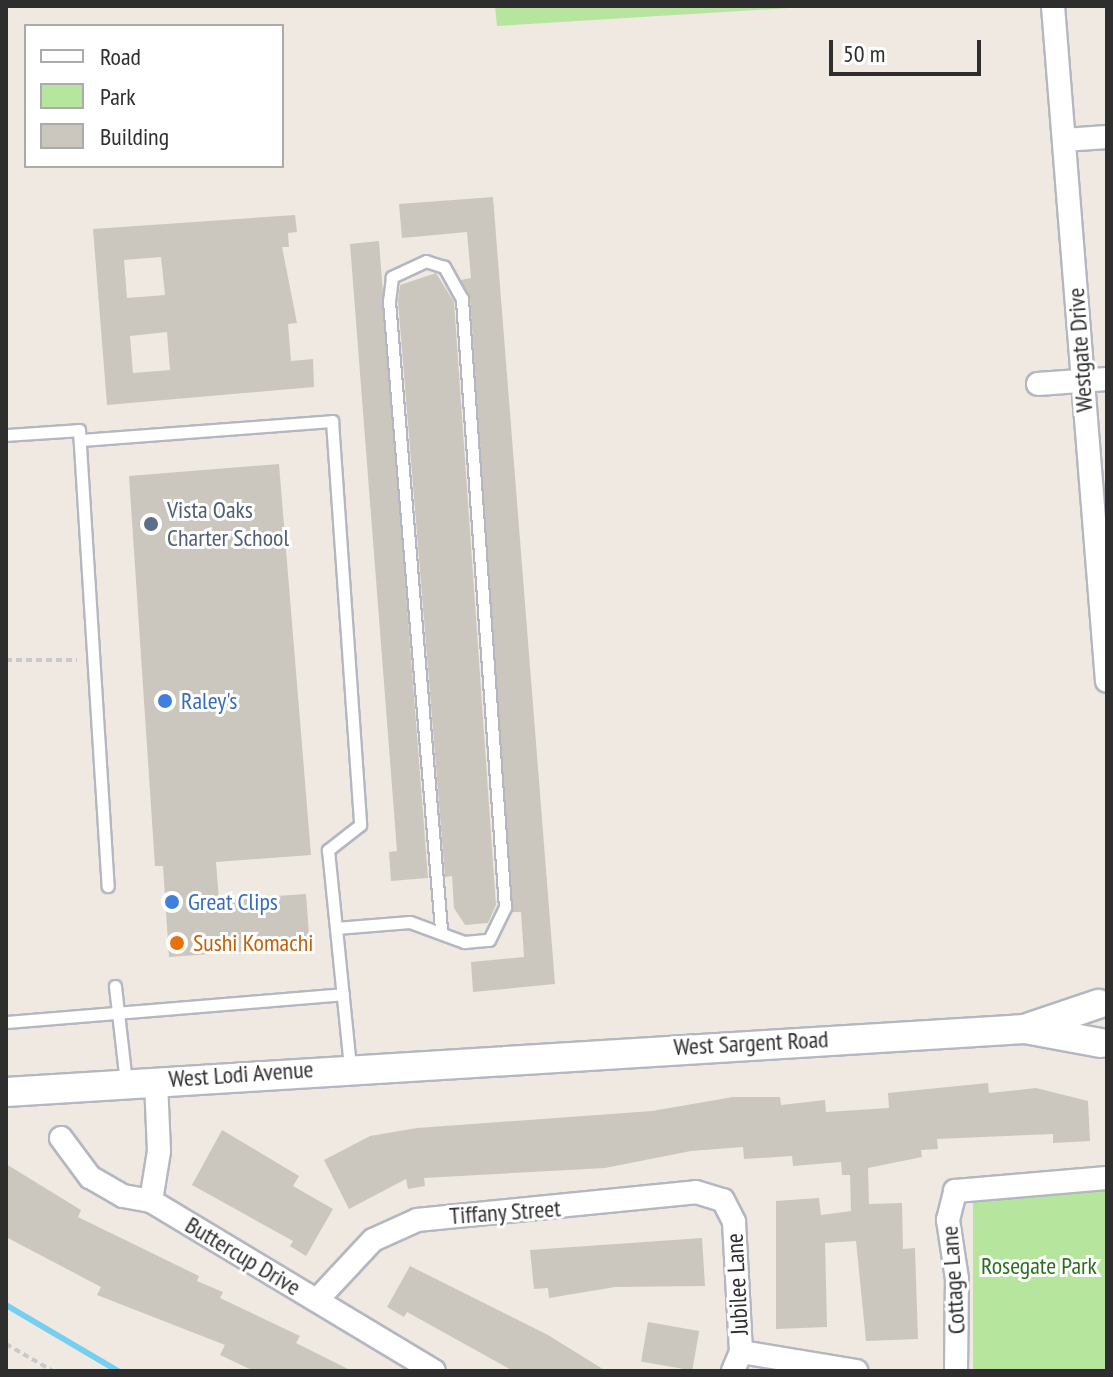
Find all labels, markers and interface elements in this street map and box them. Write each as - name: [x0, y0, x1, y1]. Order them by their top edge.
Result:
- legend: [24, 24, 284, 168]
- scale bar: [833, 24, 985, 74]
- text: 50 m: [843, 38, 885, 69]
- text: Road: [100, 41, 141, 72]
- text: Park: [100, 81, 136, 112]
- text: Building: [100, 121, 169, 152]
- street label: Westgate Drive: [1061, 287, 1099, 413]
- place label: Vista Oaks Charter School: [167, 496, 289, 552]
- marker: Vista Oaks Charter School: [142, 515, 160, 533]
- place label: Raley's: [181, 687, 237, 715]
- marker: Raley's: [156, 692, 174, 710]
- place label: Great Clips: [188, 888, 278, 916]
- marker: Great Clips: [163, 893, 181, 911]
- place label: Sushi Komachi: [193, 929, 313, 957]
- marker: Sushi Komachi: [168, 934, 186, 952]
- street label: West Sargent Road: [673, 1025, 829, 1061]
- street label: West Lodi Avenue: [167, 1055, 315, 1093]
- street label: Tiffany Street: [448, 1194, 562, 1230]
- street label: Buttercup Drive: [180, 1210, 306, 1302]
- street label: Cottage Lane: [935, 1225, 971, 1335]
- street label: Jubilee Lane: [720, 1232, 754, 1336]
- park label: Rosegate Park: [981, 1252, 1097, 1280]

